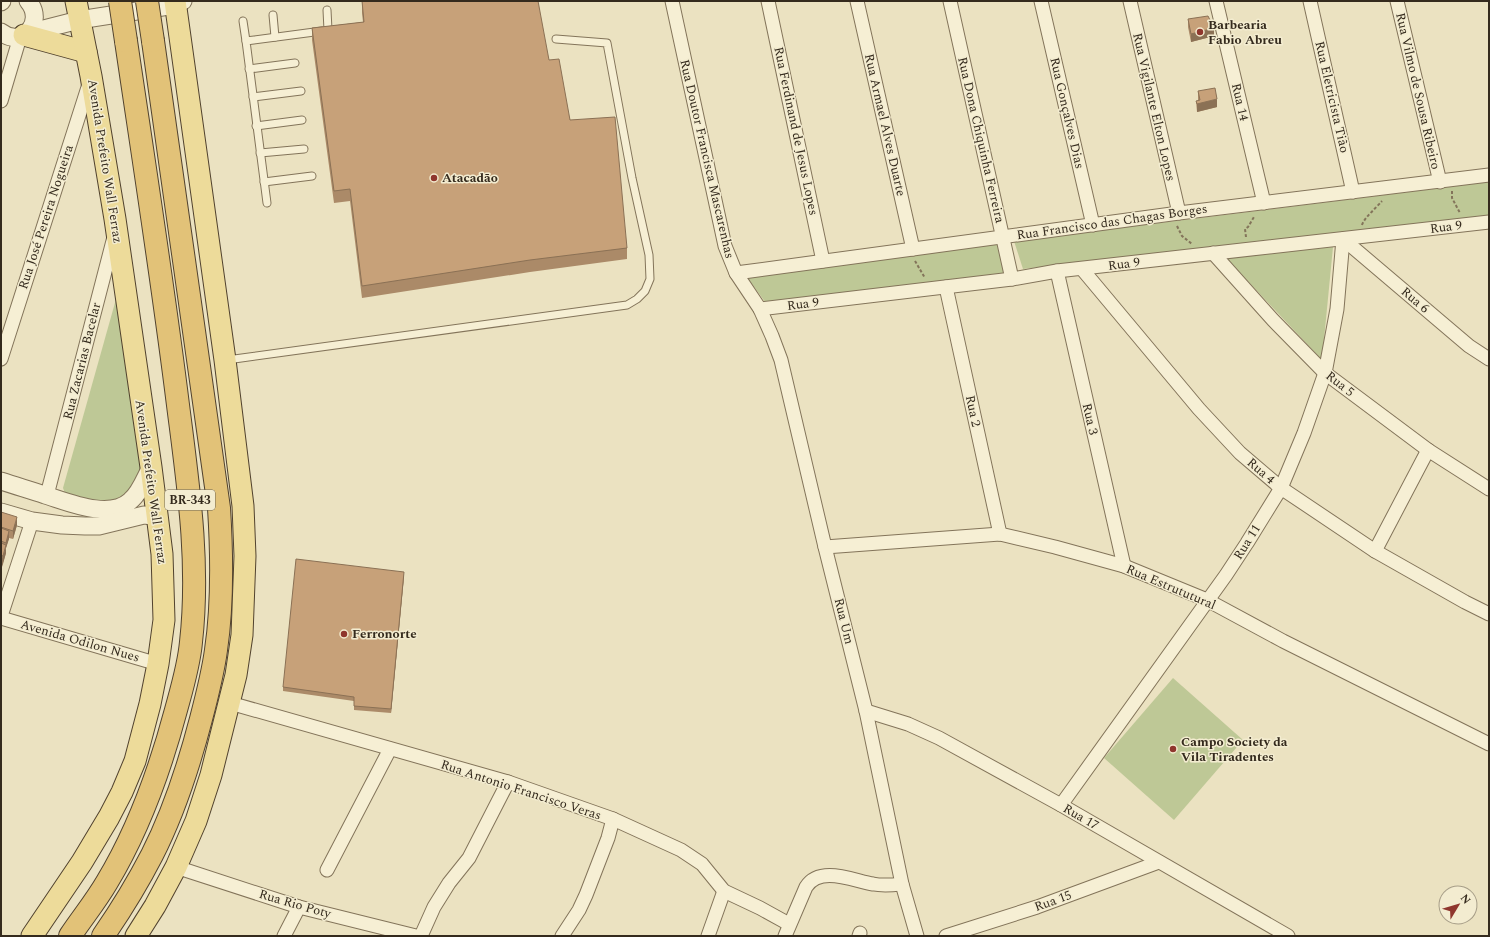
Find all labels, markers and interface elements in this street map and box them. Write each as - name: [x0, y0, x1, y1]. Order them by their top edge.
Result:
- street label: Rua Vilmo de Sousa Ribeiro: [1390, 11, 1446, 171]
- place label: Barbearia Fabio Abreu: [1208, 15, 1282, 50]
- marker: Barbearia Fabio Abreu: [1195, 27, 1205, 37]
- street label: Rua Vigilante Elton Lopes: [1127, 31, 1181, 183]
- street label: Rua Eletricista Tião: [1309, 39, 1355, 155]
- street label: Rua Ferdinand de Jesus Lopes: [768, 45, 824, 217]
- street label: Rua Armael Alves Duarte: [859, 52, 911, 198]
- street label: Rua Dona Chiquinha Ferreira: [952, 55, 1010, 226]
- street label: Rua Gonçalves Dias: [1044, 55, 1090, 171]
- street label: Rua Doutor Francisca Mascarenhas: [674, 57, 740, 261]
- street label: Avenida Prefeito Wall Ferraz: [82, 77, 128, 245]
- street label: Rua 14: [1226, 81, 1254, 123]
- street label: Rua José Pereira Nogueira: [13, 141, 79, 292]
- place label: Atacadão: [442, 168, 498, 188]
- marker: Atacadão: [429, 173, 439, 183]
- street label: Rua Francisco das Chagas Borges: [1015, 199, 1209, 245]
- street label: Rua 9: [1429, 215, 1464, 239]
- street label: Rua 9: [1107, 252, 1142, 276]
- street label: Rua 6: [1396, 282, 1434, 318]
- street label: Rua 9: [786, 292, 821, 316]
- street label: Rua Zacarias Bacelar: [58, 300, 106, 422]
- street label: Rua 5: [1321, 366, 1359, 402]
- street label: Rua 2: [960, 393, 986, 429]
- street label: Avenida Prefeito Wall Ferraz: [130, 398, 172, 566]
- street label: Rua 3: [1077, 401, 1103, 437]
- street label: Rua 4: [1242, 453, 1280, 489]
- road number: BR-343: [165, 490, 215, 510]
- street label: Rua 11: [1228, 520, 1266, 564]
- street label: Rua Estrututural: [1123, 559, 1219, 615]
- street label: Rua Um: [829, 596, 859, 646]
- street label: Avenida Odilon Nues: [18, 614, 142, 668]
- place label: Ferronorte: [352, 624, 417, 644]
- marker: Ferronorte: [339, 629, 349, 639]
- place label: Campo Society da Vila Tiradentes: [1181, 732, 1288, 767]
- marker: Campo Society da Vila Tiradentes: [1168, 744, 1178, 754]
- street label: Rua Antonio Francisco Veras: [438, 755, 604, 825]
- street label: Rua 17: [1059, 799, 1103, 835]
- street label: Rua Rio Poty: [257, 884, 334, 924]
- street label: Rua 15: [1031, 885, 1075, 917]
- north arrow: [1438, 885, 1478, 925]
- text: N: [1456, 890, 1475, 908]

